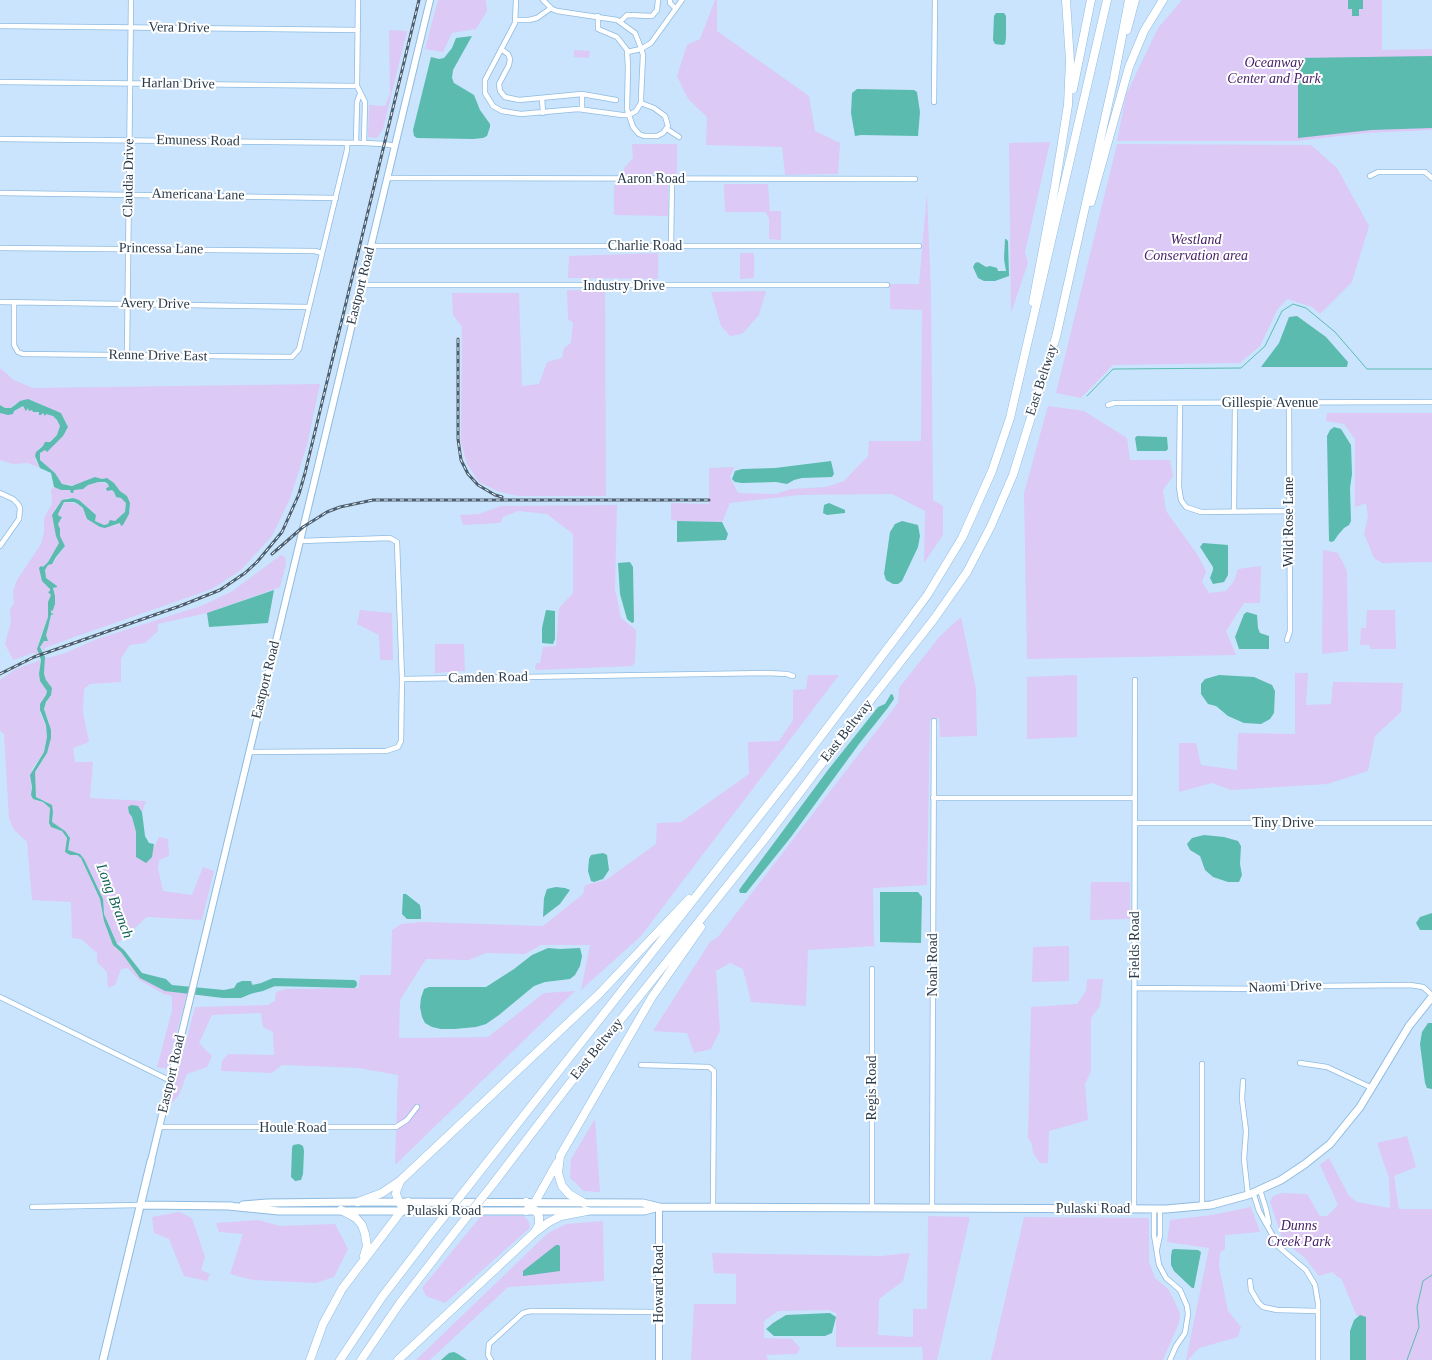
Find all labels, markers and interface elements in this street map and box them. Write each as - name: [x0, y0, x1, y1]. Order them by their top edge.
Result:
- street label: Vera Drive: [148, 19, 210, 37]
- park label: Oceanway Center and Park: [1227, 55, 1321, 88]
- street label: Harlan Drive: [141, 75, 215, 93]
- street label: Emuness Road: [156, 132, 240, 150]
- street label: Claudia Drive: [120, 138, 138, 218]
- street label: Aaron Road: [617, 171, 685, 187]
- street label: Americana Lane: [151, 186, 245, 204]
- park label: Westland Conservation area: [1144, 232, 1248, 264]
- street label: Charlie Road: [608, 238, 682, 254]
- street label: Princessa Lane: [119, 240, 203, 258]
- street label: Eastport Road: [343, 245, 379, 327]
- street label: Industry Drive: [583, 278, 665, 294]
- street label: Avery Drive: [120, 295, 190, 313]
- street label: East Beltway: [1023, 342, 1061, 418]
- street label: Renne Drive East: [108, 347, 208, 365]
- street label: Gillespie Avenue: [1222, 395, 1318, 411]
- street label: Wild Rose Lane: [1281, 477, 1297, 567]
- street label: Eastport Road: [248, 639, 284, 721]
- street label: Camden Road: [448, 669, 528, 687]
- street label: East Beltway: [818, 697, 876, 765]
- street label: Tiny Drive: [1252, 815, 1314, 831]
- water label: Long Branch: [91, 861, 137, 941]
- street label: Fields Road: [1127, 911, 1143, 979]
- street label: Noah Road: [925, 933, 941, 997]
- street label: Naomi Drive: [1248, 977, 1322, 997]
- street label: East Beltway: [567, 1015, 627, 1083]
- street label: Eastport Road: [155, 1033, 189, 1115]
- street label: Regis Road: [864, 1056, 880, 1120]
- street label: Houle Road: [259, 1120, 327, 1136]
- street label: Pulaski Road: [1056, 1201, 1130, 1217]
- street label: Pulaski Road: [407, 1203, 481, 1219]
- park label: Dunns Creek Park: [1267, 1218, 1331, 1250]
- street label: Howard Road: [651, 1245, 667, 1323]

